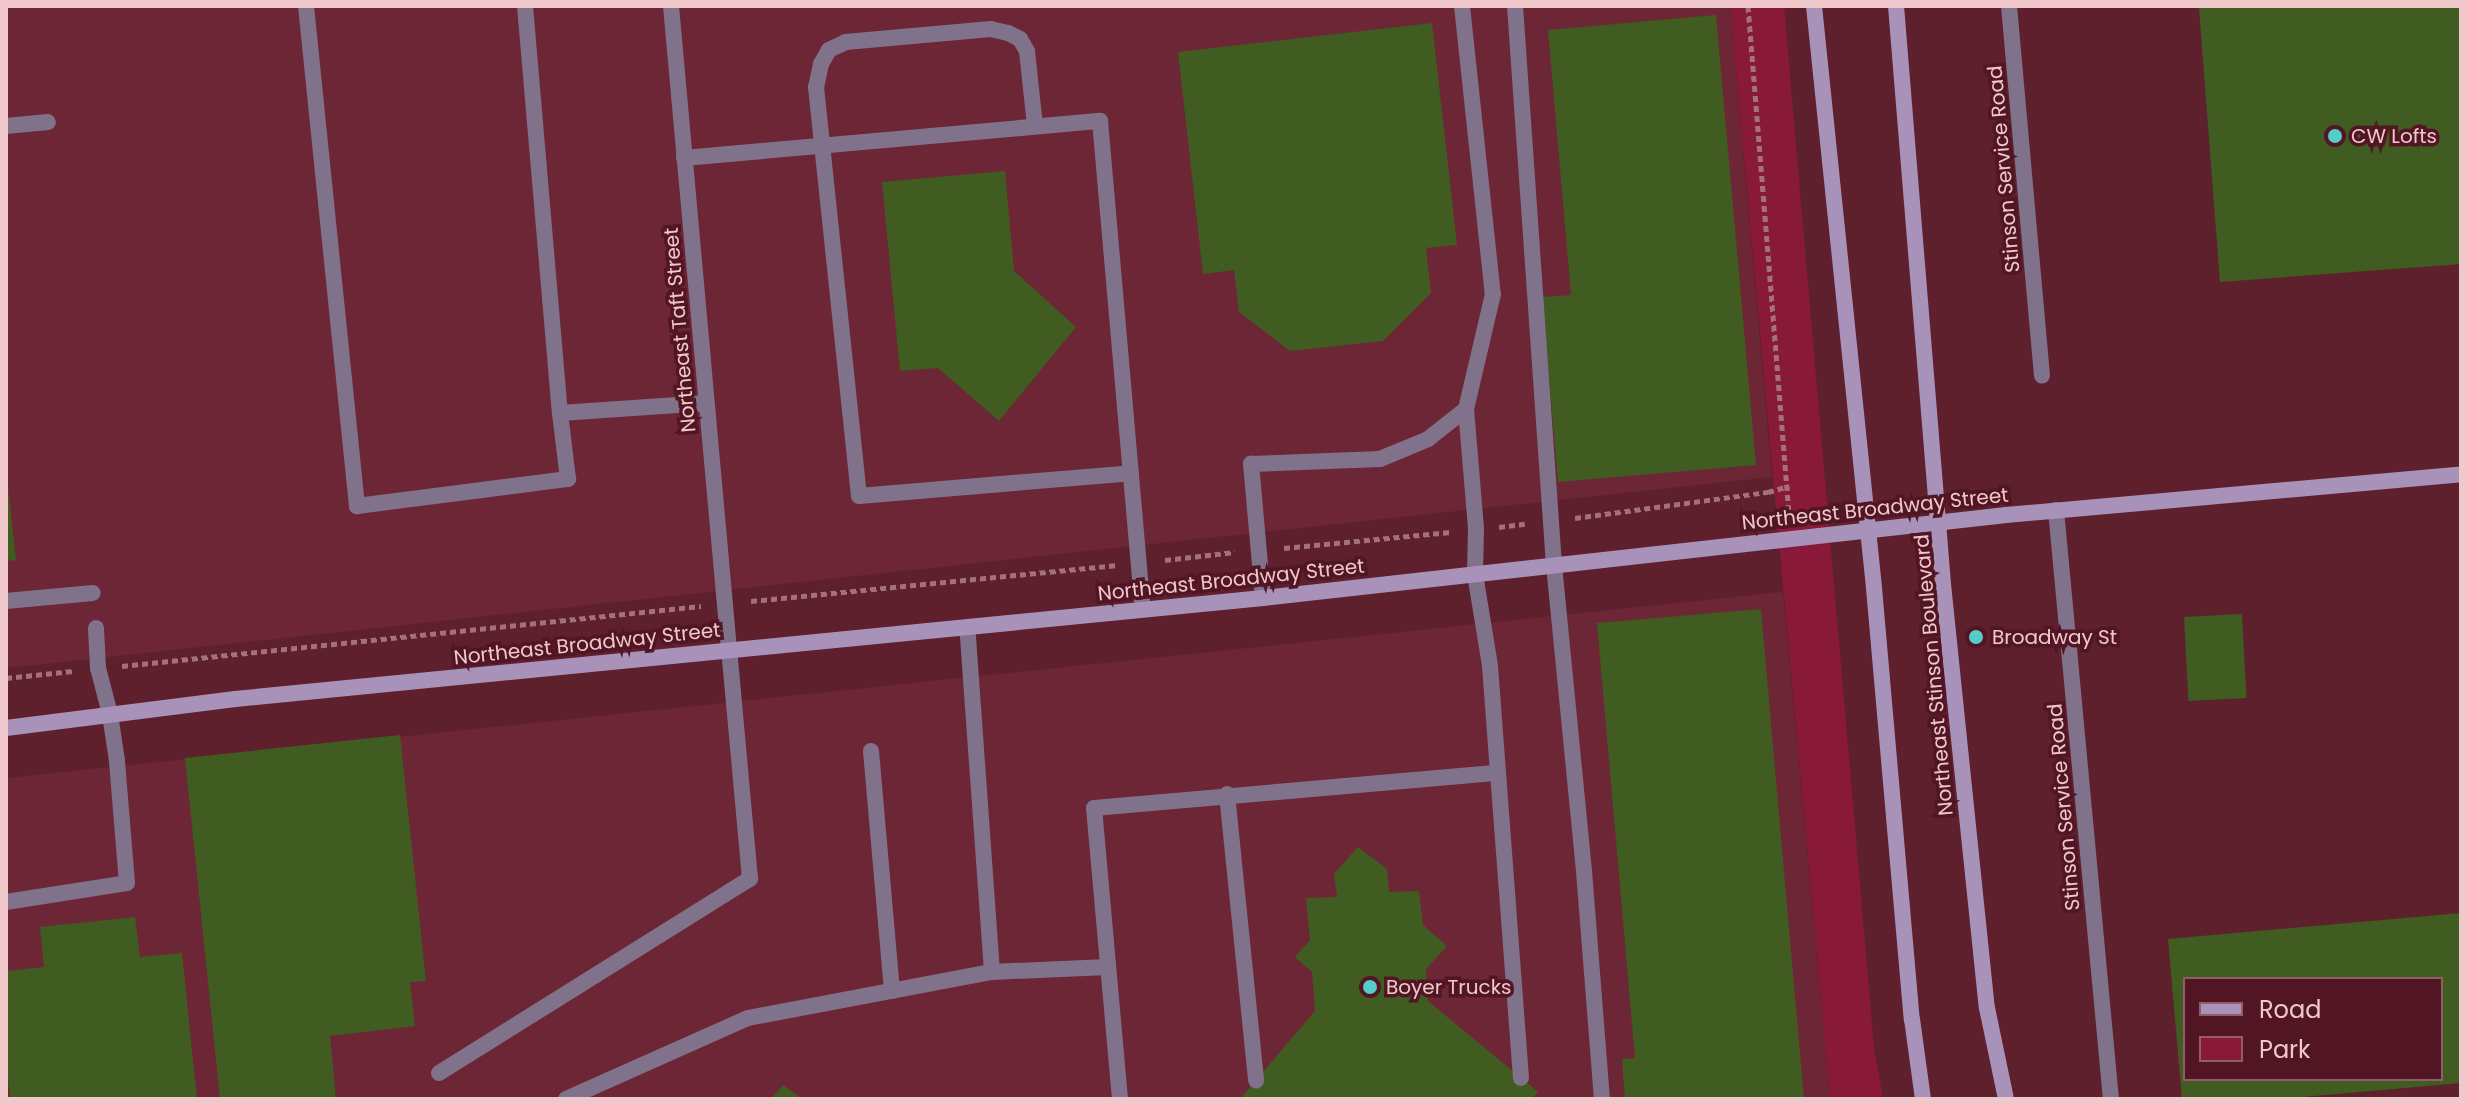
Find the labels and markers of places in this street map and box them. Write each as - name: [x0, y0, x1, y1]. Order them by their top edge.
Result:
- place label: CW Lofts: [2351, 124, 2437, 148]
- marker: CW Lofts: [2326, 127, 2344, 145]
- place label: Broadway St: [1992, 625, 2117, 649]
- marker: Broadway St: [1967, 628, 1985, 646]
- place label: Boyer Trucks: [1386, 975, 1511, 999]
- marker: Boyer Trucks: [1361, 978, 1379, 996]

